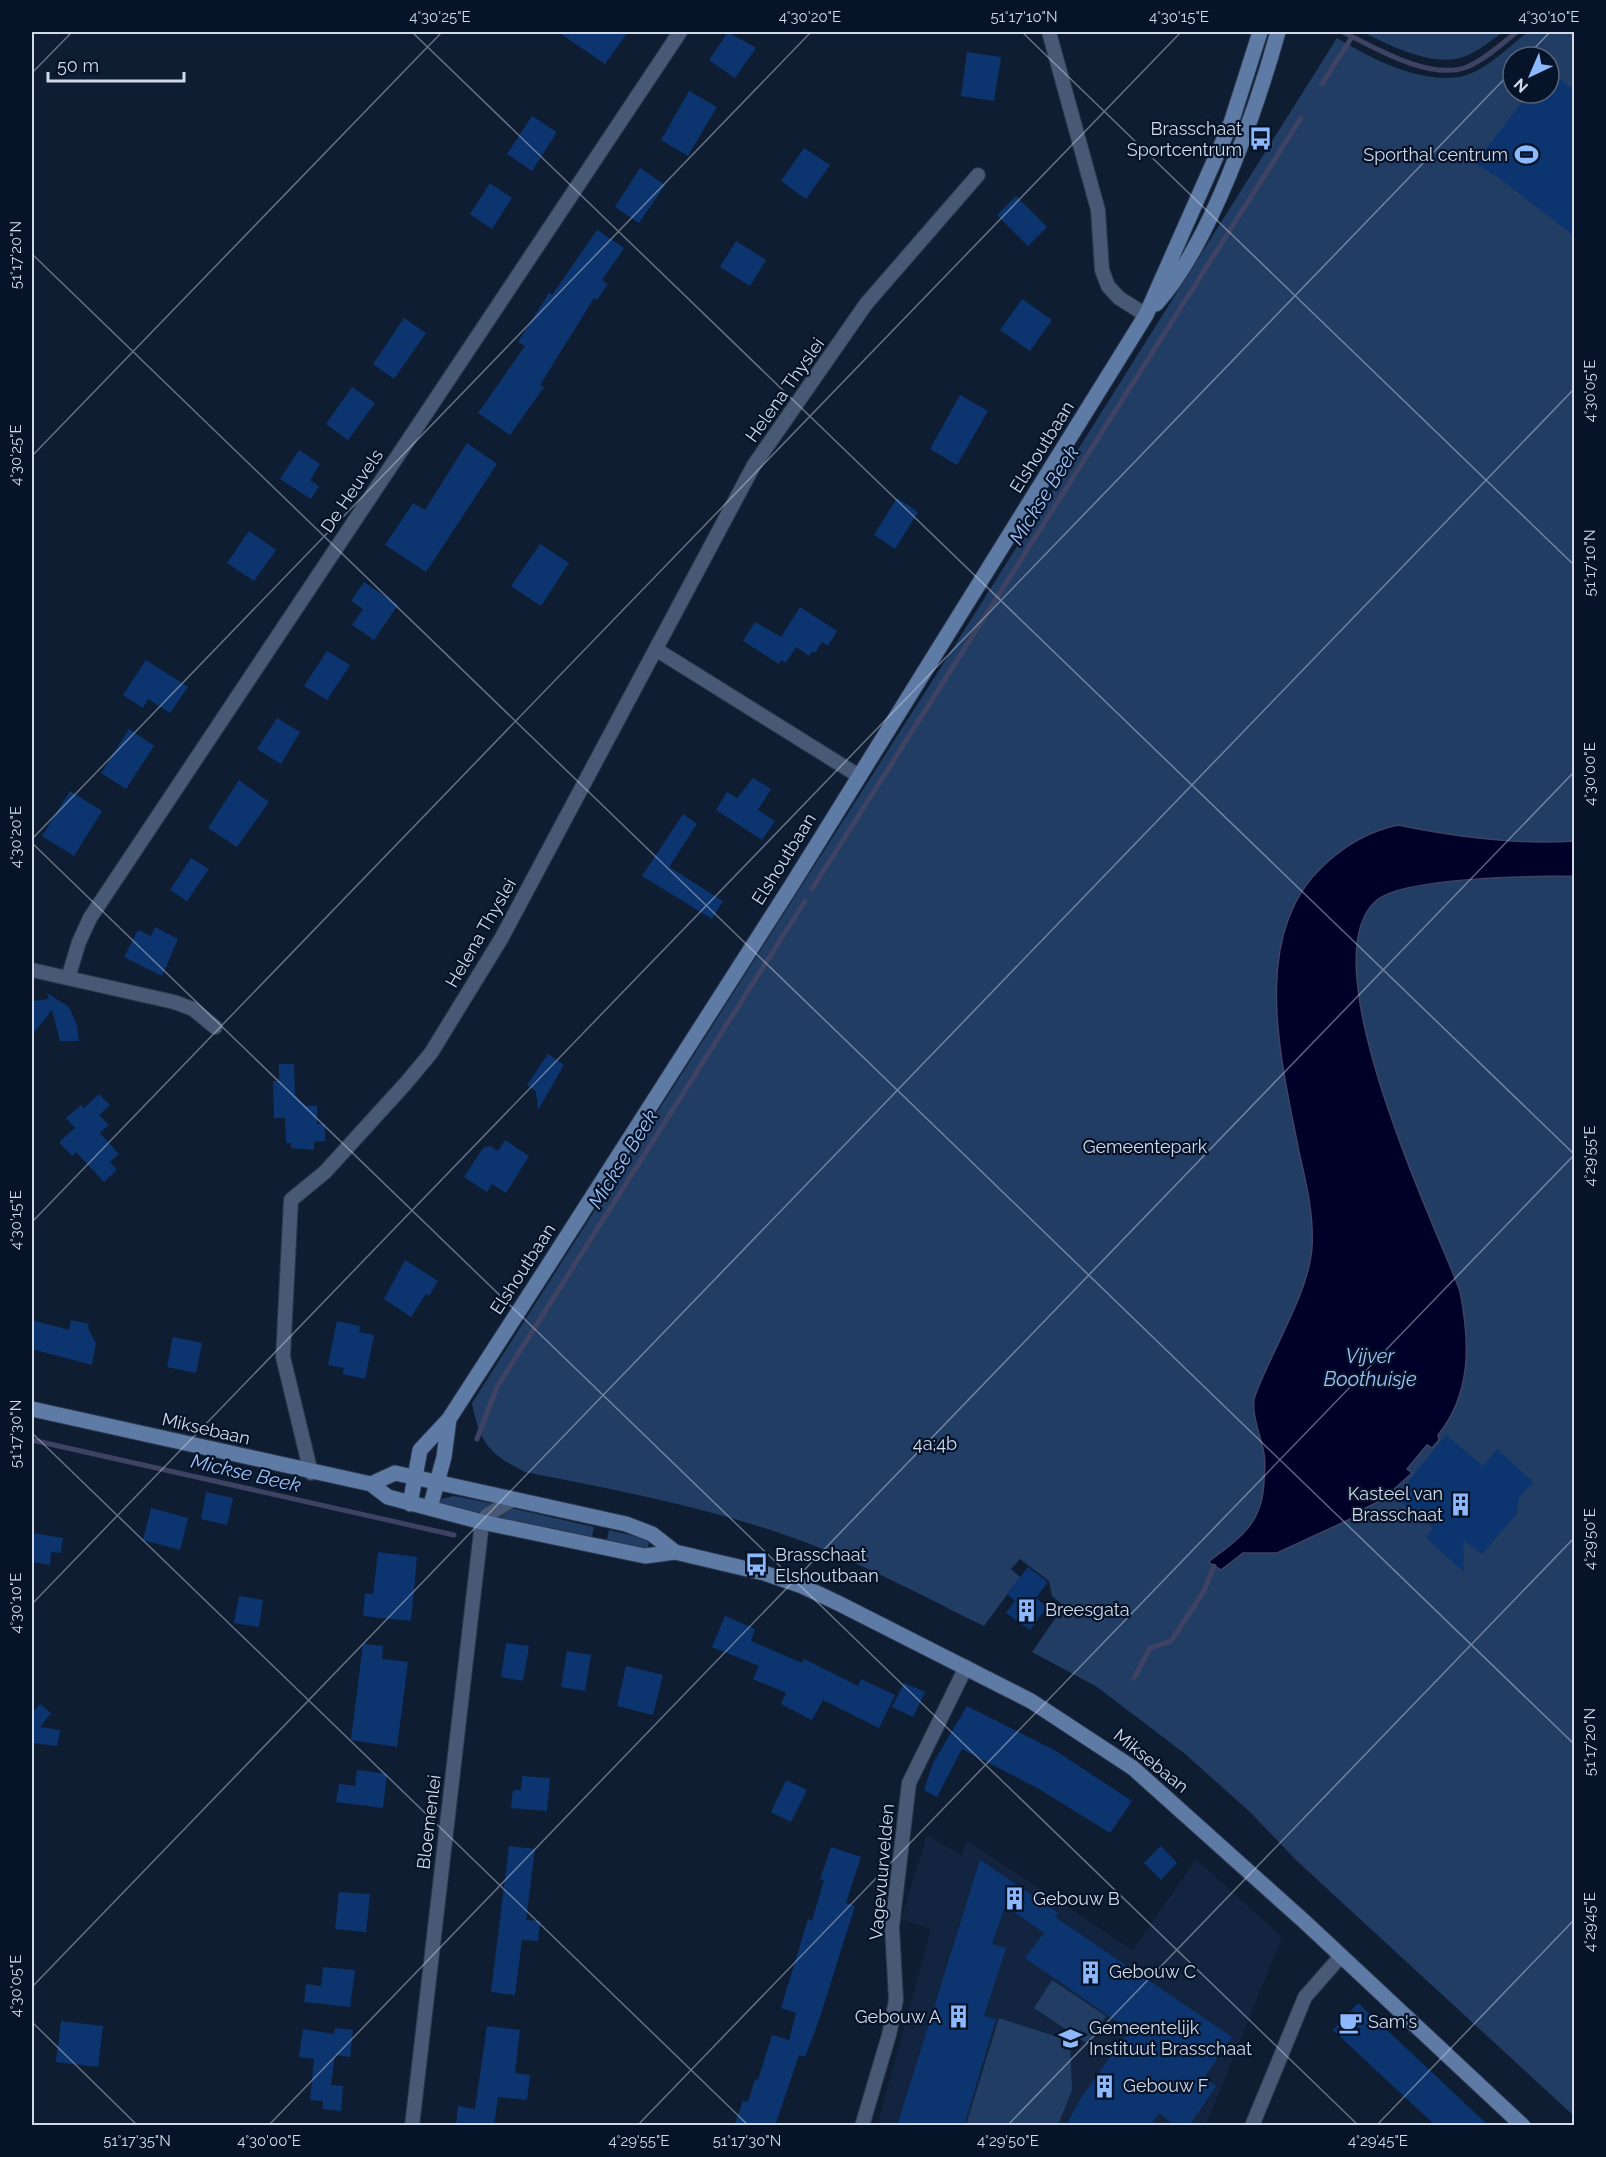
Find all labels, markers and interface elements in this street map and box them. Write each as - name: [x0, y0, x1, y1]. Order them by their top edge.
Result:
- text: 4°30'25"E: [409, 8, 471, 26]
- text: 4°30'20"E: [779, 8, 841, 26]
- text: 51°17'10"N: [990, 8, 1058, 26]
- text: 4°30'15"E: [1149, 8, 1209, 26]
- text: 4°30'10"E: [1519, 8, 1579, 26]
- scale bar: [48, 45, 184, 83]
- north arrow: [1501, 45, 1561, 105]
- text: 50 m: [57, 55, 99, 76]
- text: N: [1510, 74, 1532, 97]
- place label: Brasschaat Sportcentrum: [1127, 118, 1242, 160]
- bus stop icon: Brasschaat Sportcentrum: [1247, 126, 1273, 152]
- sports icon: Sporthal centrum: [1513, 142, 1539, 168]
- place label: Sporthal centrum: [1363, 144, 1508, 165]
- text: 51°17'20"N: [7, 221, 25, 289]
- street label: Helena Thyslei: [741, 334, 828, 446]
- text: 4°30'05"E: [1581, 360, 1599, 422]
- street label: Elshoutbaan: [1005, 397, 1078, 496]
- text: 4°30'25"E: [7, 424, 25, 486]
- water label: Mickse Beek: [1004, 441, 1084, 549]
- street label: De Heuvels: [316, 445, 387, 536]
- text: 51°17'10"N: [1581, 529, 1599, 597]
- text: 4°30'00"E: [1581, 742, 1599, 806]
- text: 4°30'20"E: [7, 806, 25, 868]
- street label: Elshoutbaan: [747, 809, 820, 908]
- street label: Helena Thyslei: [441, 875, 520, 991]
- water label: Mickse Beek: [583, 1105, 663, 1213]
- text: 4°29'55"E: [1581, 1126, 1599, 1186]
- park label: Gemeentepark: [1083, 1136, 1208, 1157]
- text: 4°30'15"E: [7, 1190, 25, 1250]
- street label: Elshoutbaan: [486, 1220, 560, 1318]
- water label: Vijver Boothuisje: [1323, 1344, 1417, 1391]
- text: 51°17'30"N: [7, 1400, 25, 1468]
- street label: Miksebaan: [160, 1408, 252, 1449]
- park label: 4a;4b: [913, 1433, 957, 1454]
- water label: Mickse Beek: [189, 1449, 304, 1497]
- place label: Kasteel van Brasschaat: [1348, 1483, 1443, 1525]
- building icon: Kasteel van Brasschaat: [1448, 1491, 1474, 1517]
- text: 4°29'50"E: [1581, 1508, 1599, 1570]
- place label: Brasschaat Elshoutbaan: [775, 1544, 879, 1586]
- bus stop icon: Brasschaat Elshoutbaan: [744, 1552, 770, 1578]
- text: 4°30'10"E: [7, 1573, 25, 1633]
- building icon: Breesgata: [1014, 1597, 1040, 1623]
- place label: Breesgata: [1045, 1599, 1130, 1620]
- text: 51°17'20"N: [1581, 1708, 1599, 1776]
- street label: Miksebaan: [1110, 1724, 1193, 1797]
- street label: Bloemenlei: [412, 1773, 445, 1870]
- street label: Vagevuurvelden: [865, 1803, 898, 1941]
- building icon: Gebouw B: [1002, 1886, 1028, 1912]
- place label: Gebouw B: [1033, 1888, 1120, 1909]
- text: 4°29'45"E: [1581, 1892, 1599, 1952]
- text: 4°30'05"E: [7, 1955, 25, 2017]
- building icon: Gebouw C: [1078, 1959, 1104, 1985]
- place label: Gebouw C: [1109, 1961, 1196, 1982]
- building icon: Gebouw A: [946, 2004, 972, 2030]
- place label: Gebouw A: [855, 2006, 941, 2027]
- cafe icon: Sam's: [1337, 2009, 1363, 2035]
- place label: Sam's: [1368, 2011, 1417, 2032]
- place label: Gemeentelijk Instituut Brasschaat: [1089, 2017, 1252, 2059]
- school or university icon: Gemeentelijk Instituut Brasschaat: [1058, 2025, 1084, 2051]
- building icon: Gebouw F: [1092, 2073, 1118, 2099]
- place label: Gebouw F: [1123, 2075, 1208, 2096]
- text: 51°17'35"N: [103, 2132, 171, 2150]
- text: 4°30'00"E: [237, 2132, 301, 2150]
- text: 4°29'55"E: [609, 2132, 669, 2150]
- text: 51°17'30"N: [713, 2132, 781, 2150]
- text: 4°29'50"E: [977, 2132, 1039, 2150]
- text: 4°29'45"E: [1348, 2132, 1408, 2150]

